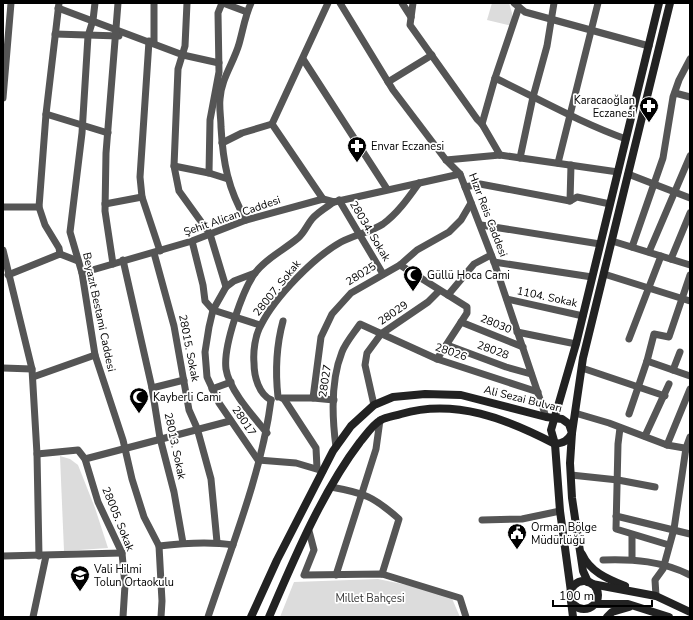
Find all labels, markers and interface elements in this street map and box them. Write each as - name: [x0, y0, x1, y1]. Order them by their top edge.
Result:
- place label: Karacaoğlan Eczanesi: [574, 93, 635, 121]
- pharmacy icon: Karacaoğlan Eczanesi: [638, 95, 660, 123]
- pharmacy icon: Envar Eczanesi: [346, 135, 368, 163]
- place label: Envar Eczanesi: [371, 139, 444, 154]
- street label: Hızır Reis Caddesi: [465, 171, 511, 259]
- street label: Şehit Alican Caddesi: [182, 192, 282, 240]
- street label: 28034. Sokak: [346, 198, 394, 264]
- street label: Beyazıt Bestami Caddesi: [79, 251, 119, 373]
- street label: 28007. Sokak: [250, 256, 305, 319]
- street label: 28025: [343, 259, 379, 289]
- mosque icon: Güllü Hoca Cami: [402, 264, 424, 292]
- place label: Güllü Hoca Cami: [427, 268, 510, 283]
- street label: 1104. Sokak: [515, 283, 579, 311]
- street label: 28029: [375, 298, 411, 328]
- street label: 28030: [478, 311, 514, 337]
- street label: 28015. Sokak: [175, 313, 203, 383]
- street label: 28028: [475, 337, 511, 363]
- street label: 28026: [433, 340, 469, 365]
- street label: 28027: [315, 364, 335, 398]
- street label: Ali Sezai Bulvarı: [482, 382, 564, 416]
- mosque icon: Kayberli Cami: [128, 386, 150, 414]
- place label: Kayberli Cami: [153, 390, 221, 405]
- street label: 28017: [229, 403, 259, 439]
- street label: 28013. Sokak: [161, 411, 190, 481]
- street label: 28005. Sokak: [98, 485, 138, 554]
- place label: Orman Bölge Müdürlüğü: [531, 520, 597, 548]
- public building icon: Orman Bölge Müdürlüğü: [506, 522, 528, 550]
- place label: Vali Hilmi Tolun Ortaokulu: [93, 562, 174, 590]
- school or university icon: Vali Hilmi Tolun Ortaokulu: [69, 564, 91, 592]
- scale bar: [553, 582, 652, 608]
- text: 100 m: [559, 588, 594, 604]
- park label: Millet Bahçesi: [335, 591, 405, 606]

